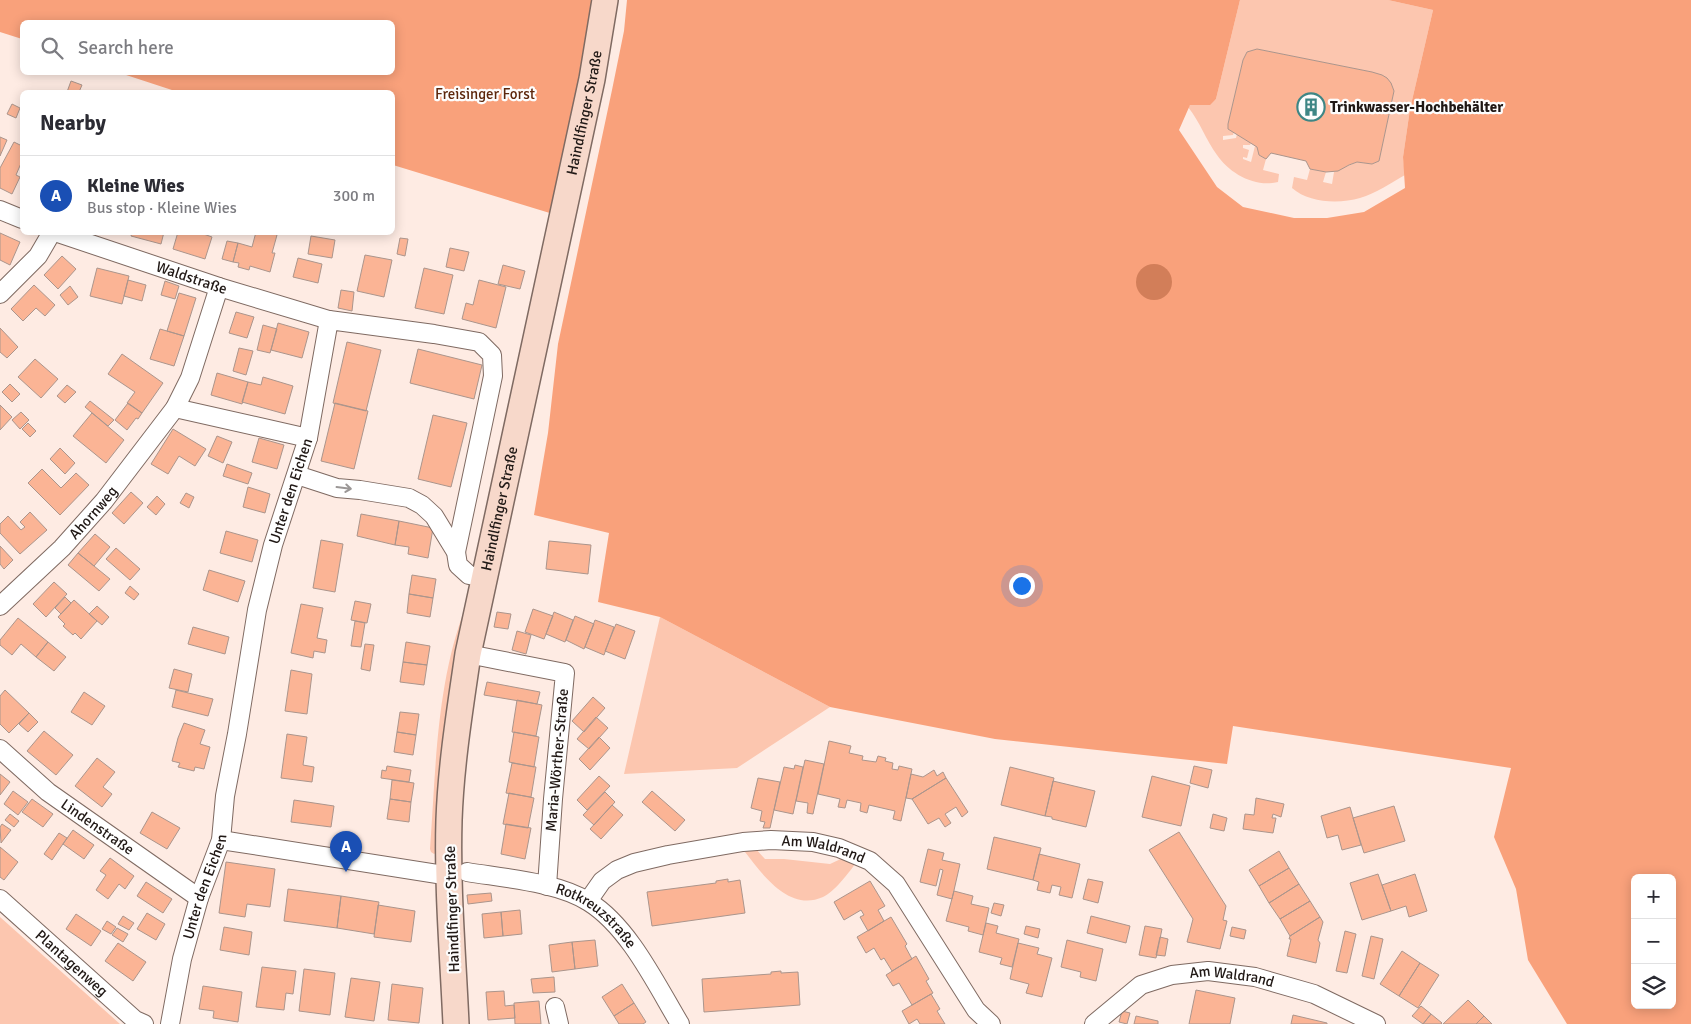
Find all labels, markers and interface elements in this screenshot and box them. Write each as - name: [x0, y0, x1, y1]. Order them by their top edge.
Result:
- search box: [20, 20, 395, 75]
- icon: search: [38, 34, 66, 62]
- text: Search here: [78, 36, 174, 60]
- street label: Haindlfinger Straße: [563, 49, 606, 177]
- park label: Freisinger Forst: [435, 85, 535, 103]
- building icon: Trinkwasser-Hochbehälter: [1296, 92, 1326, 122]
- place label: Trinkwasser-Hochbehälter: [1330, 98, 1503, 116]
- text: Nearby: [40, 110, 106, 136]
- text: Kleine Wies: [87, 174, 184, 198]
- text: A: [51, 186, 61, 206]
- text: 300 m: [333, 186, 375, 206]
- text: Bus stop · Kleine Wies: [87, 198, 237, 218]
- street label: Waldstraße: [154, 258, 229, 298]
- street label: Unter den Eichen: [265, 436, 316, 546]
- street label: Haindlfinger Straße: [477, 445, 522, 573]
- street label: Ahornweg: [65, 482, 121, 543]
- one-way arrow: [335, 483, 351, 493]
- your location: [1009, 573, 1035, 599]
- street label: Maria-Wörther-Straße: [542, 688, 572, 832]
- street label: Lindenstraße: [58, 795, 138, 859]
- pin: A: [330, 831, 362, 872]
- street label: Am Waldrand: [781, 832, 868, 867]
- street label: Unter den Eichen: [179, 834, 230, 941]
- street label: Haindlfinger Straße: [441, 845, 463, 973]
- map controls: [1631, 874, 1676, 1009]
- button: +: [1631, 874, 1676, 919]
- street label: Rotkreuzstraße: [553, 879, 640, 952]
- button: −: [1631, 919, 1676, 964]
- street label: Plantagenweg: [32, 926, 111, 1000]
- street label: Am Waldrand: [1188, 962, 1276, 991]
- button: layers: [1631, 964, 1676, 1009]

